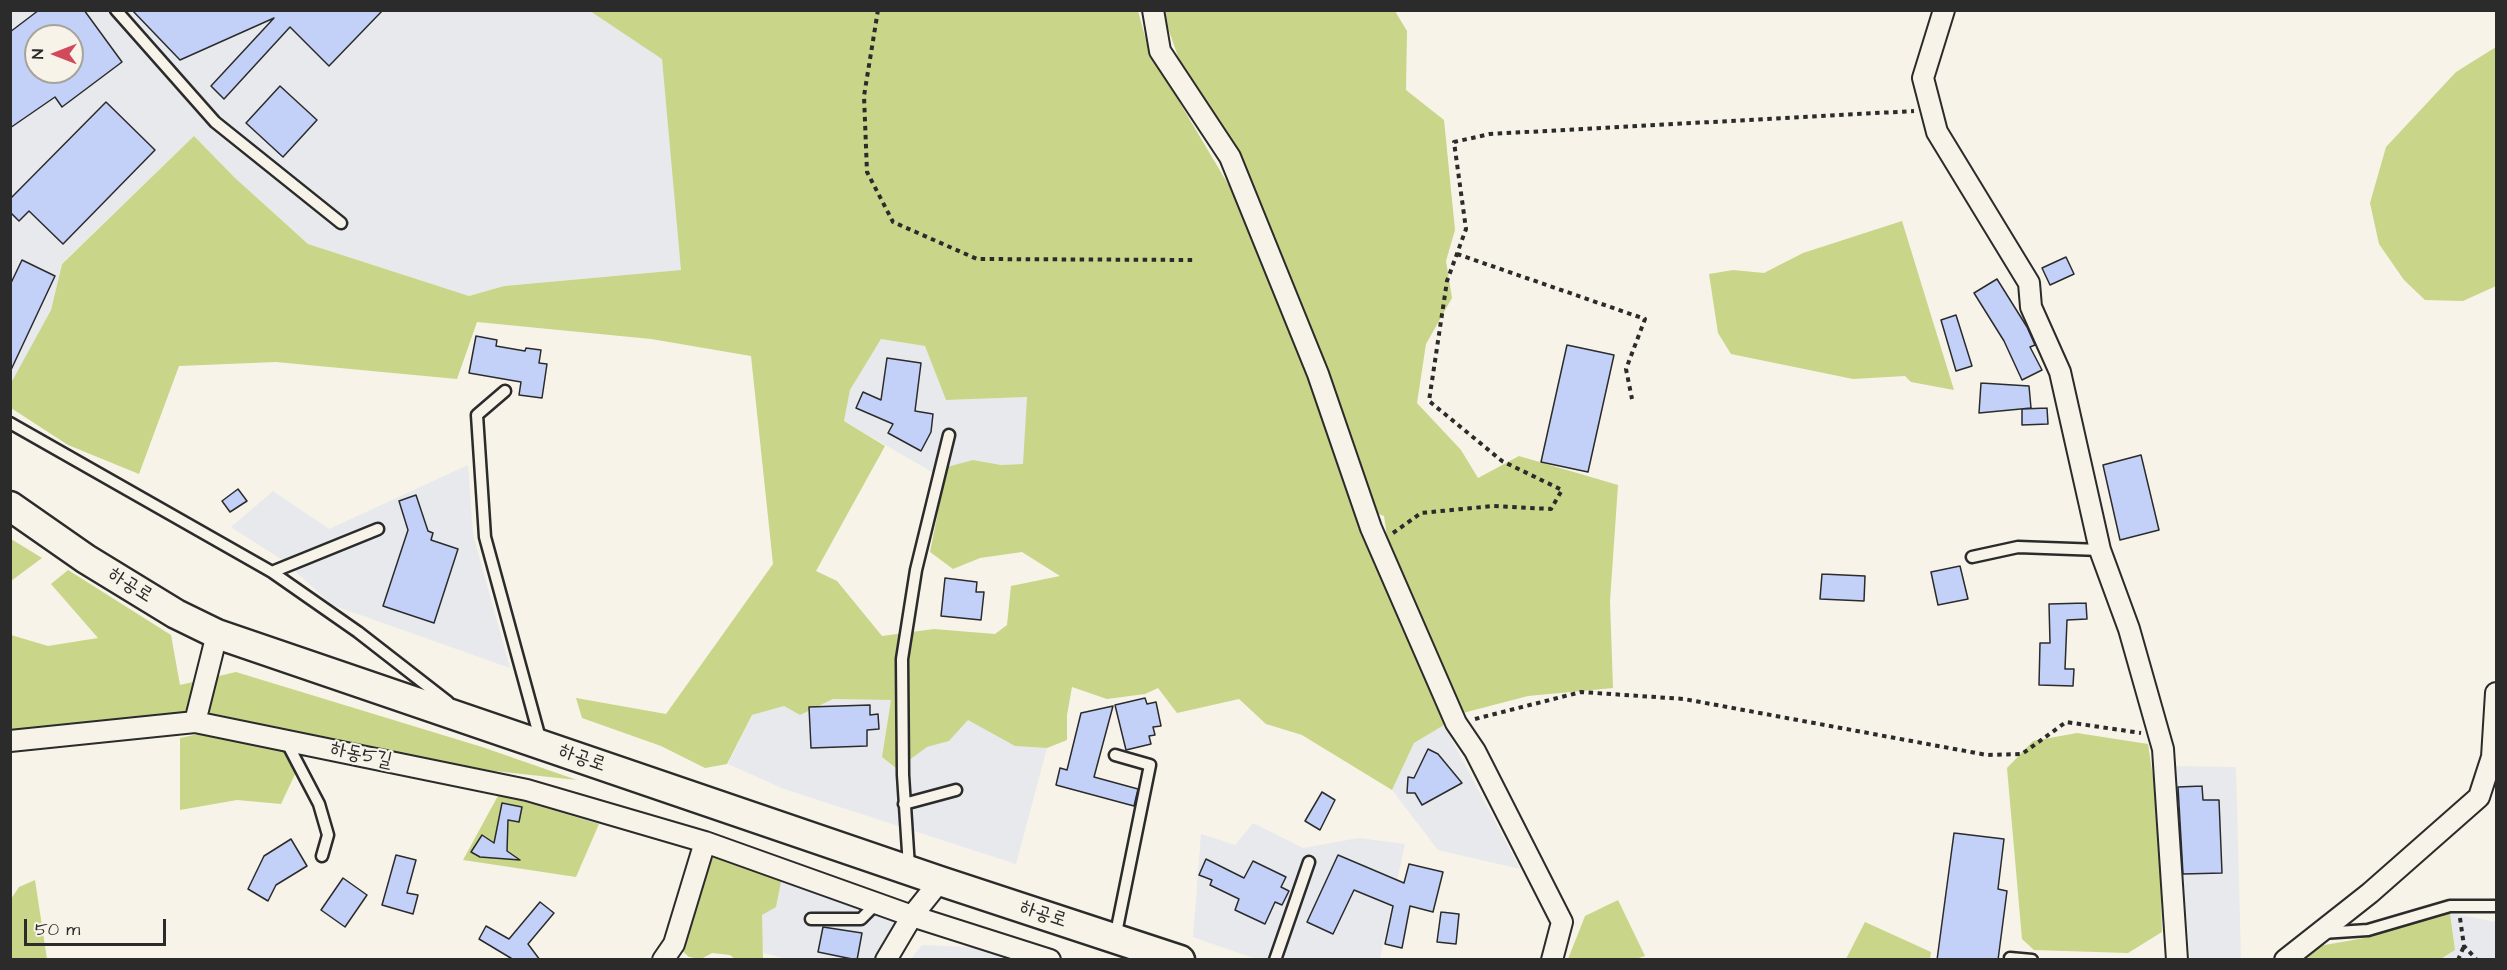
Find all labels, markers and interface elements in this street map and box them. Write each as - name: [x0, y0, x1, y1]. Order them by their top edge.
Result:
- north arrow: [24, 24, 84, 84]
- text: N: [27, 49, 49, 59]
- street label: 하공로: [103, 563, 157, 609]
- street label: 하동5길: [328, 738, 394, 774]
- street label: 하공로: [555, 740, 609, 778]
- street label: 하공로: [1016, 896, 1070, 934]
- scale bar: [27, 907, 170, 945]
- text: 50 m: [35, 917, 80, 942]

